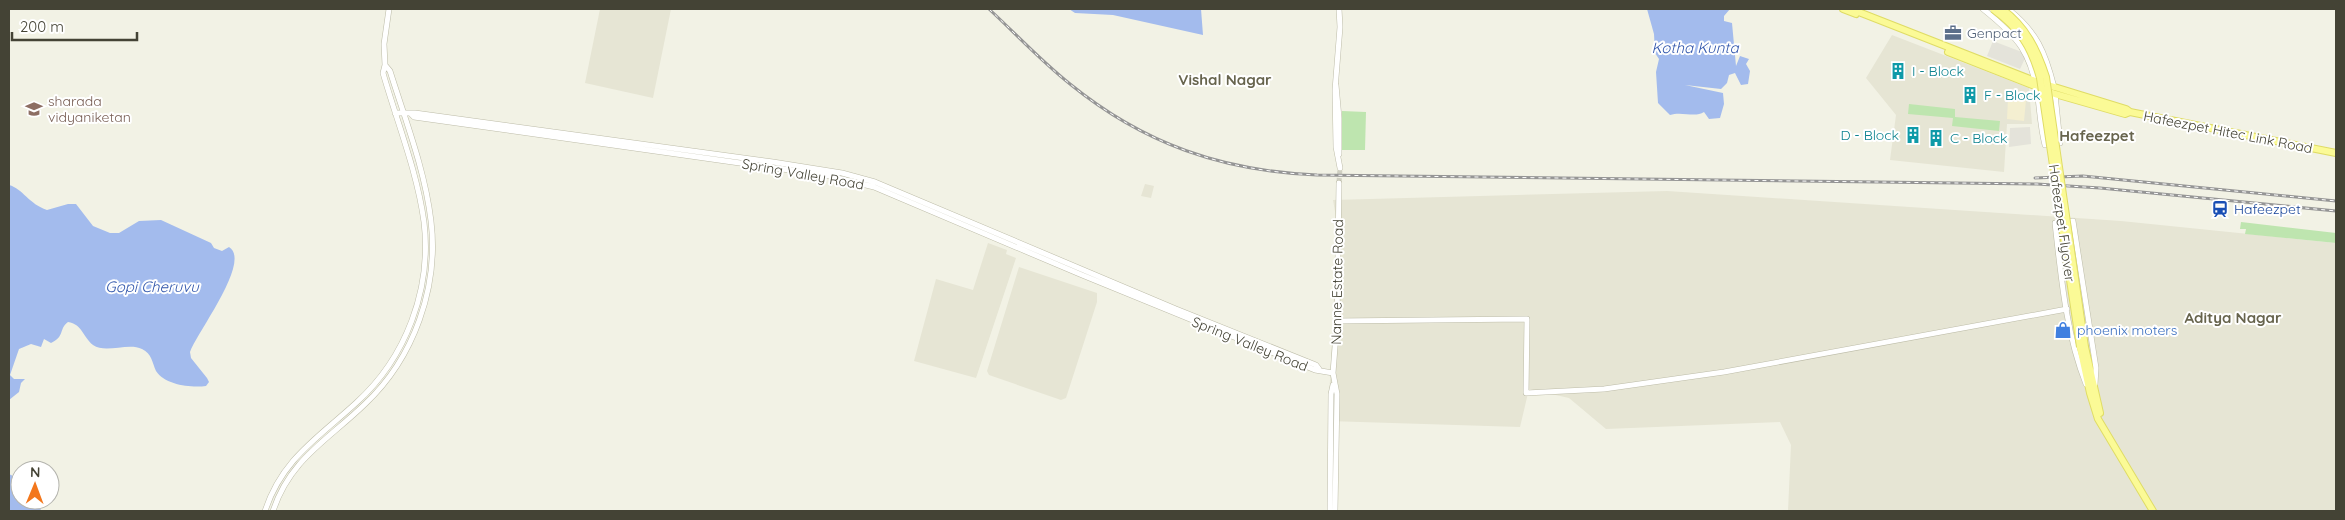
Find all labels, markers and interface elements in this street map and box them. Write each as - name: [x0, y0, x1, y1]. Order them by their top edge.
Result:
- scale bar: [12, 10, 138, 42]
- text: 200 m: [20, 17, 64, 36]
- office icon: Genpact: [1943, 23, 1963, 43]
- place label: Genpact: [1967, 24, 2022, 42]
- water label: Kotha Kunta: [1652, 38, 1739, 57]
- building icon: I - Block: [1888, 61, 1908, 81]
- place label: I - Block: [1912, 62, 1964, 80]
- district label: Vishal Nagar: [1178, 70, 1272, 89]
- building icon: F - Block: [1960, 85, 1980, 105]
- place label: F - Block: [1984, 86, 2040, 104]
- place label: sharada vidyaniketan: [48, 92, 131, 126]
- school or university icon: sharada vidyaniketan: [24, 99, 44, 119]
- street label: Hafeezpet Hitec Link Road: [2142, 107, 2314, 157]
- building icon: D - Block: [1903, 125, 1923, 145]
- place label: D - Block: [1840, 126, 1899, 144]
- district label: Hafeezpet: [2059, 126, 2135, 145]
- building icon: C - Block: [1926, 128, 1946, 148]
- place label: C - Block: [1950, 129, 2008, 147]
- street label: Spring Valley Road: [741, 154, 865, 194]
- street label: Hafeezpet Flyover: [2045, 163, 2079, 283]
- station icon: Hafeezpet: [2210, 199, 2230, 219]
- place label: Hafeezpet: [2234, 200, 2301, 218]
- street label: Nanne Estate Road: [1327, 219, 1347, 345]
- water label: Gopi Cheruvu: [105, 277, 200, 296]
- district label: Aditya Nagar: [2185, 308, 2282, 327]
- street label: Spring Valley Road: [1189, 312, 1311, 376]
- shop icon: phoenix moters: [2053, 320, 2073, 340]
- place label: phoenix moters: [2077, 321, 2177, 339]
- north arrow: [10, 460, 60, 510]
- text: N: [30, 463, 41, 481]

